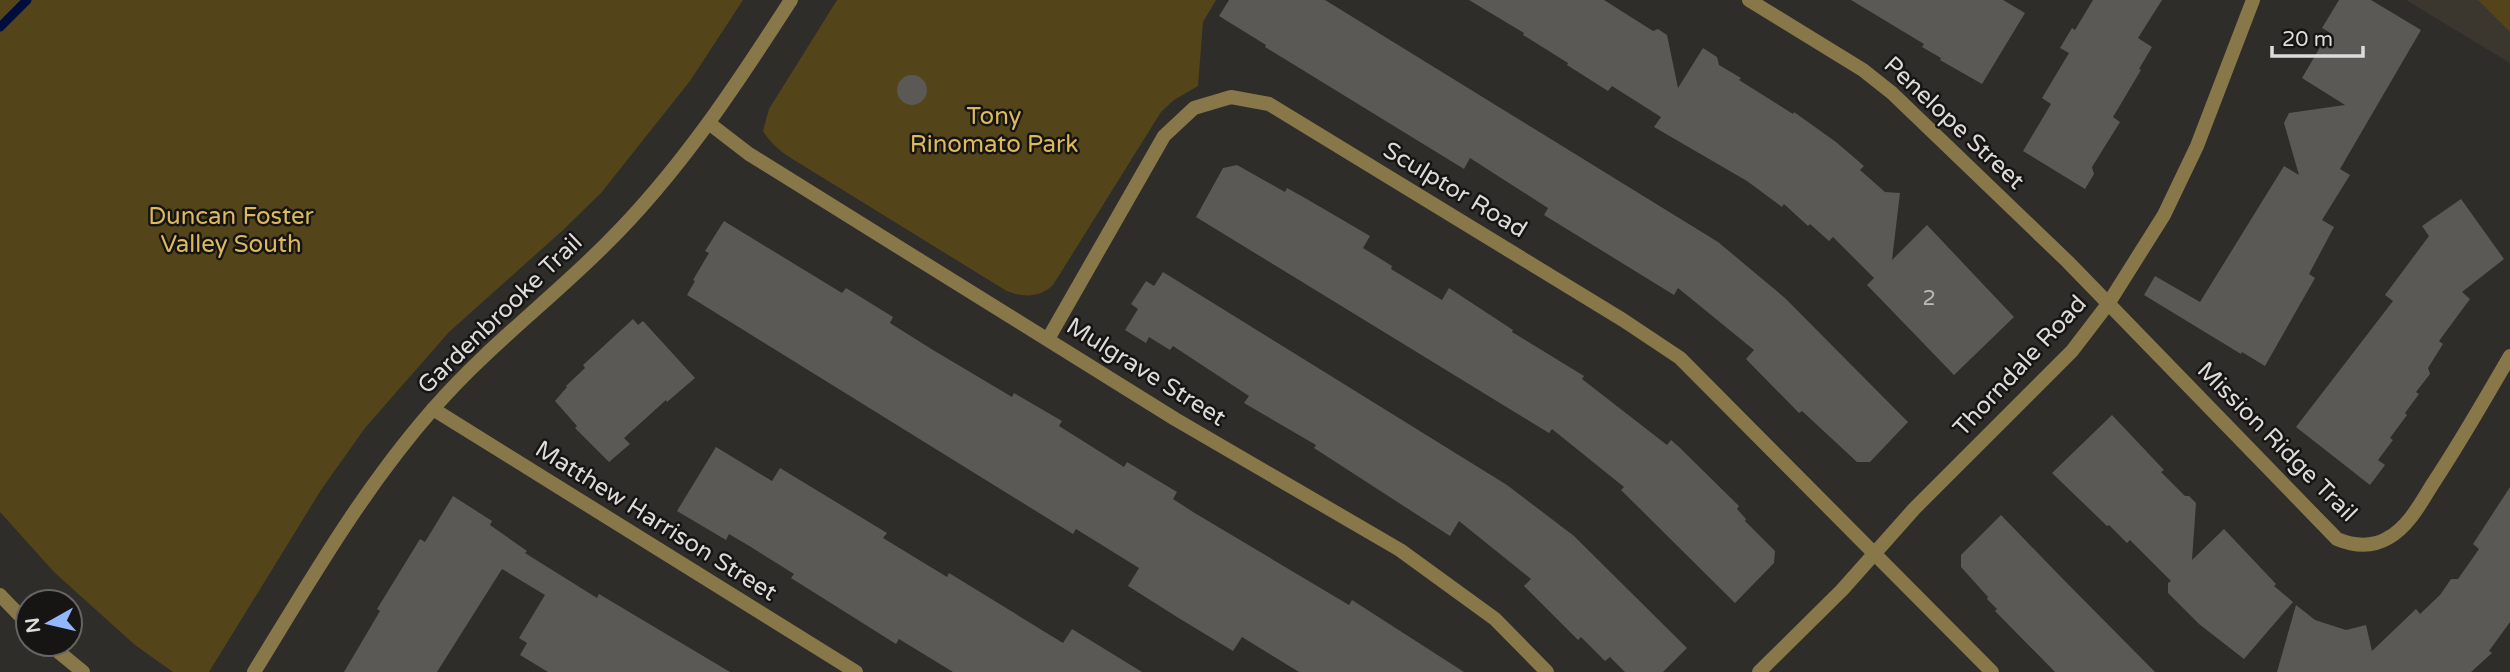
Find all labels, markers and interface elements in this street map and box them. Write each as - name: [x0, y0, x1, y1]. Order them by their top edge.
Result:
- scale bar: [2272, 14, 2363, 58]
- text: 20 m: [2282, 27, 2333, 52]
- street label: Penelope Street: [1878, 50, 2030, 196]
- park label: Tony Rinomato Park: [910, 102, 1078, 159]
- street label: Sculptor Road: [1378, 136, 1532, 244]
- park label: Duncan Foster Valley South: [148, 202, 315, 259]
- street label: Gardenbrooke Trail: [412, 228, 588, 400]
- house number: 2: [1922, 286, 1936, 311]
- street label: Thorndale Road: [1947, 289, 2093, 443]
- street label: Mulgrave Street: [1061, 311, 1231, 433]
- street label: Mission Ridge Trail: [2191, 356, 2363, 528]
- street label: Matthew Harrison Street: [530, 435, 782, 607]
- north arrow: [14, 588, 84, 658]
- text: N: [21, 616, 45, 634]

